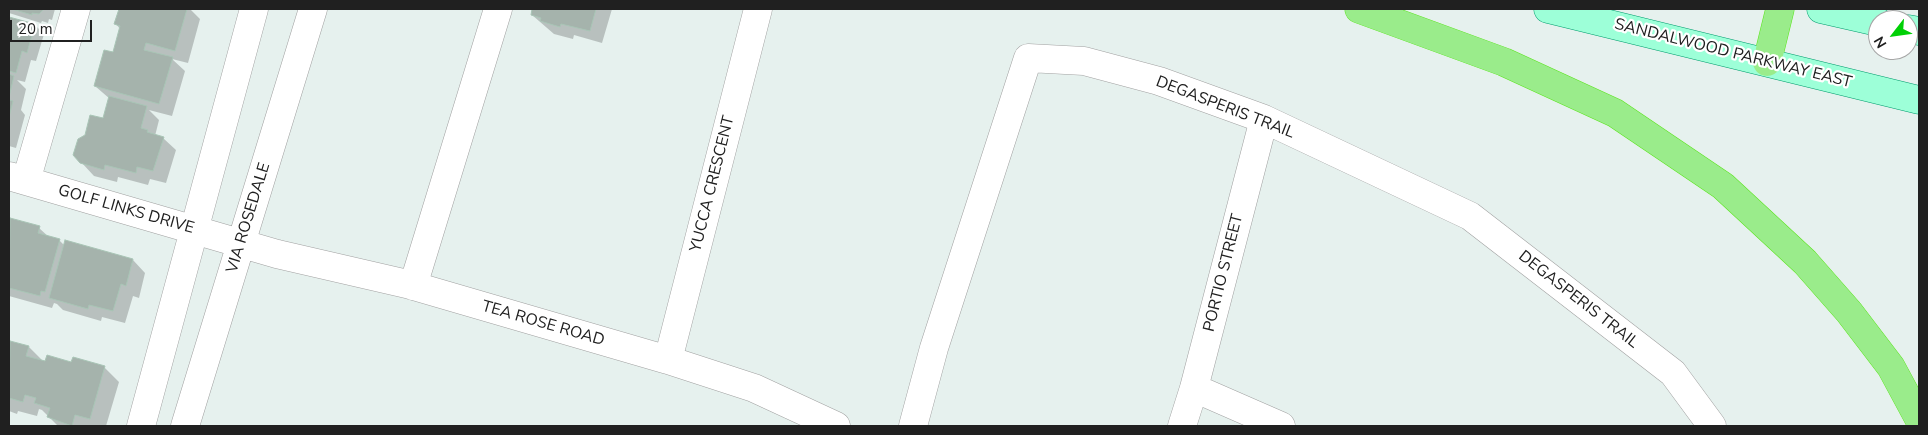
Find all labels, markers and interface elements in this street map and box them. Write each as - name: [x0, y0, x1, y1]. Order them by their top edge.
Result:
- scale bar: [12, 10, 95, 42]
- north arrow: [1868, 10, 1918, 60]
- street label: SANDALWOOD PARKWAY EAST: [1612, 15, 1854, 93]
- text: 20 m: [18, 19, 53, 39]
- text: N: [1870, 33, 1891, 52]
- street label: DEGASPERIS TRAIL: [1153, 73, 1297, 143]
- street label: YUCCA CRESCENT: [687, 114, 739, 254]
- street label: VIA ROSEDALE: [223, 161, 275, 275]
- street label: GOLF LINKS DRIVE: [56, 181, 196, 239]
- street label: PORTIO STREET: [1200, 212, 1248, 334]
- street label: DEGASPERIS TRAIL: [1514, 247, 1642, 353]
- street label: TEA ROSE ROAD: [479, 297, 607, 351]

